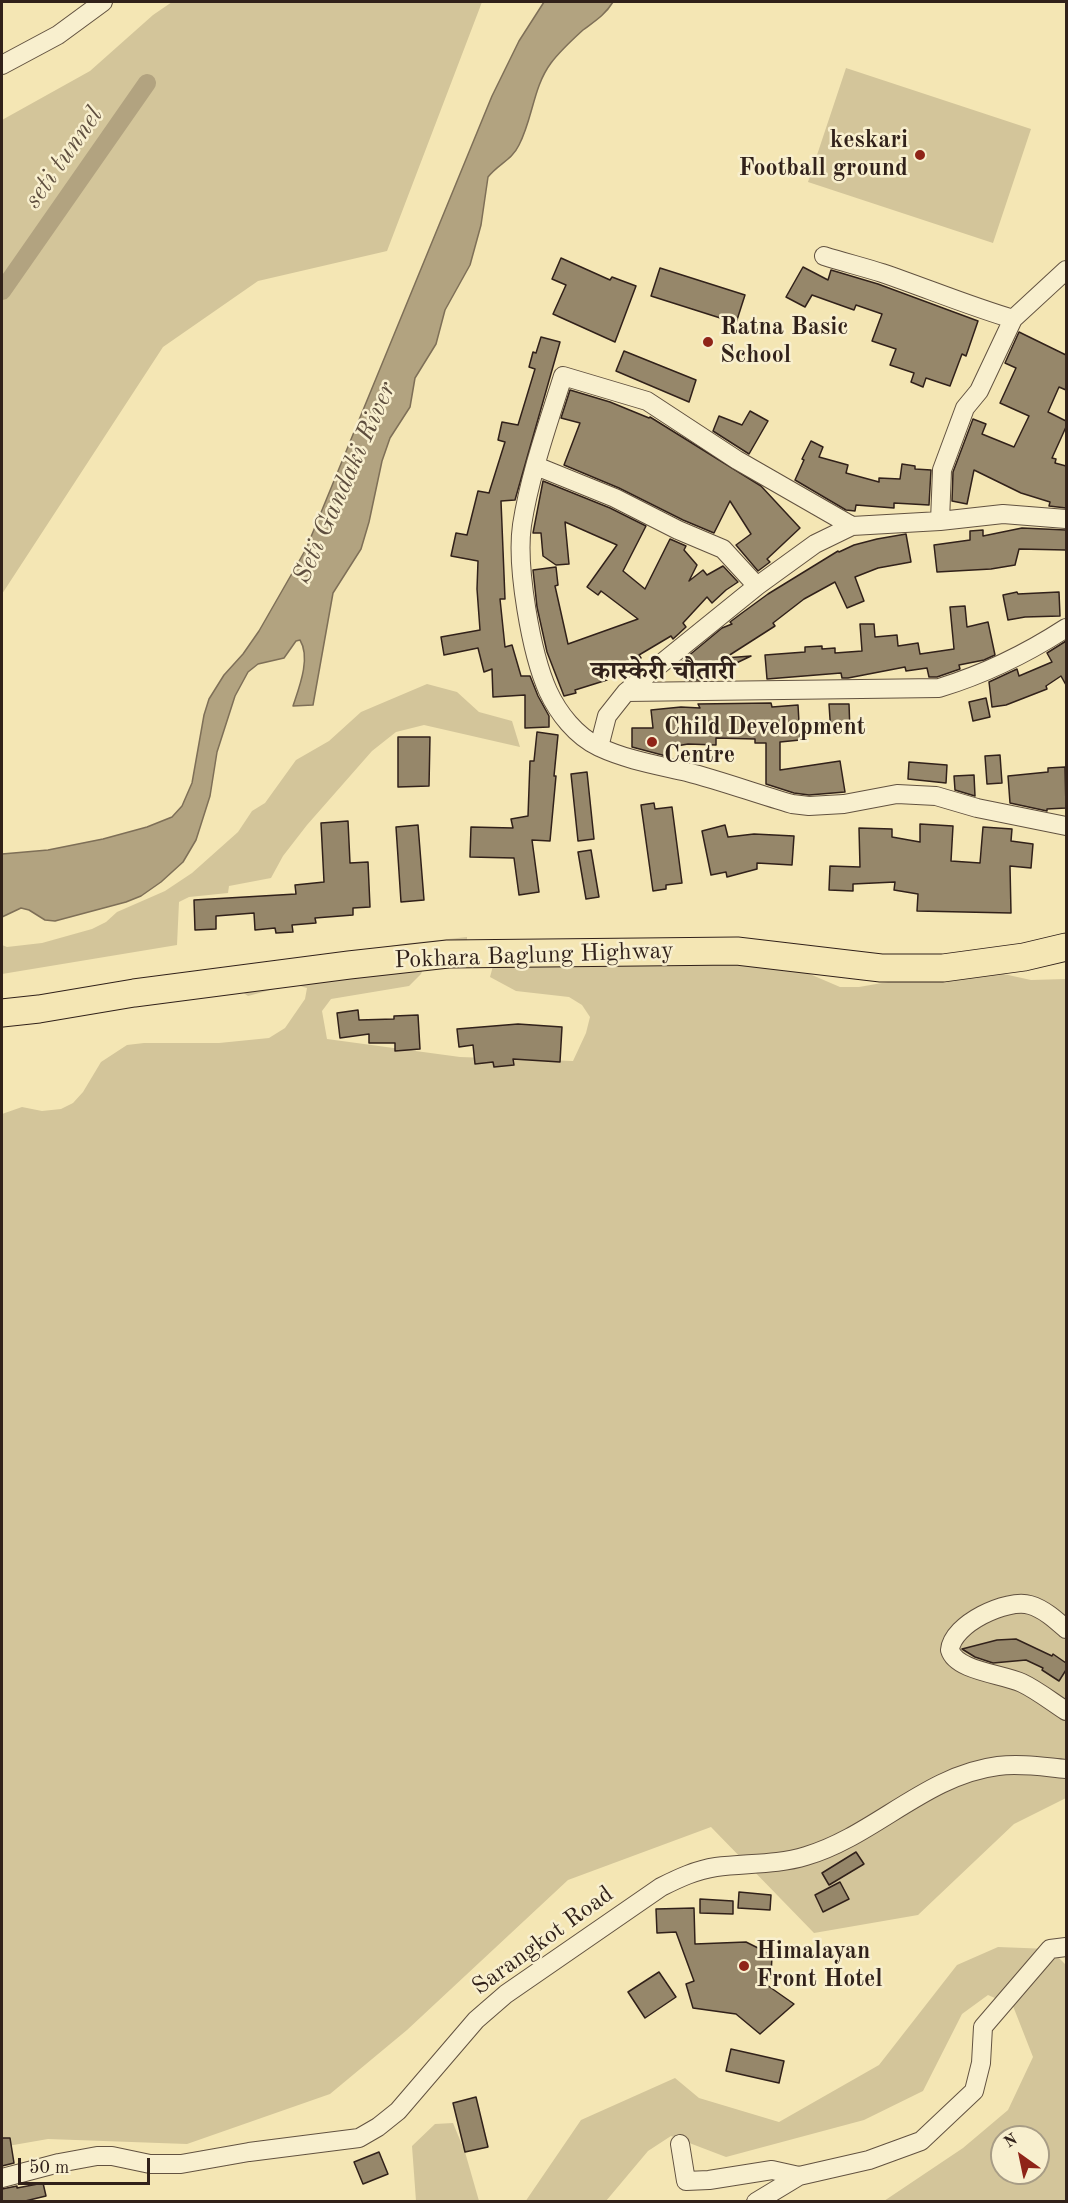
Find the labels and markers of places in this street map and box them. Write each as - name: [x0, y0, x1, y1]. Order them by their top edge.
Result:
- place label: keskari Football ground: [738, 127, 908, 183]
- marker: keskari Football ground: [913, 148, 927, 162]
- place label: Ratna Basic School: [720, 314, 849, 370]
- marker: Ratna Basic School: [701, 335, 715, 349]
- place label: Child Development Centre: [664, 714, 865, 770]
- marker: Child Development Centre: [645, 735, 659, 749]
- place label: Himalayan Front Hotel: [756, 1938, 883, 1994]
- marker: Himalayan Front Hotel: [737, 1959, 751, 1973]

